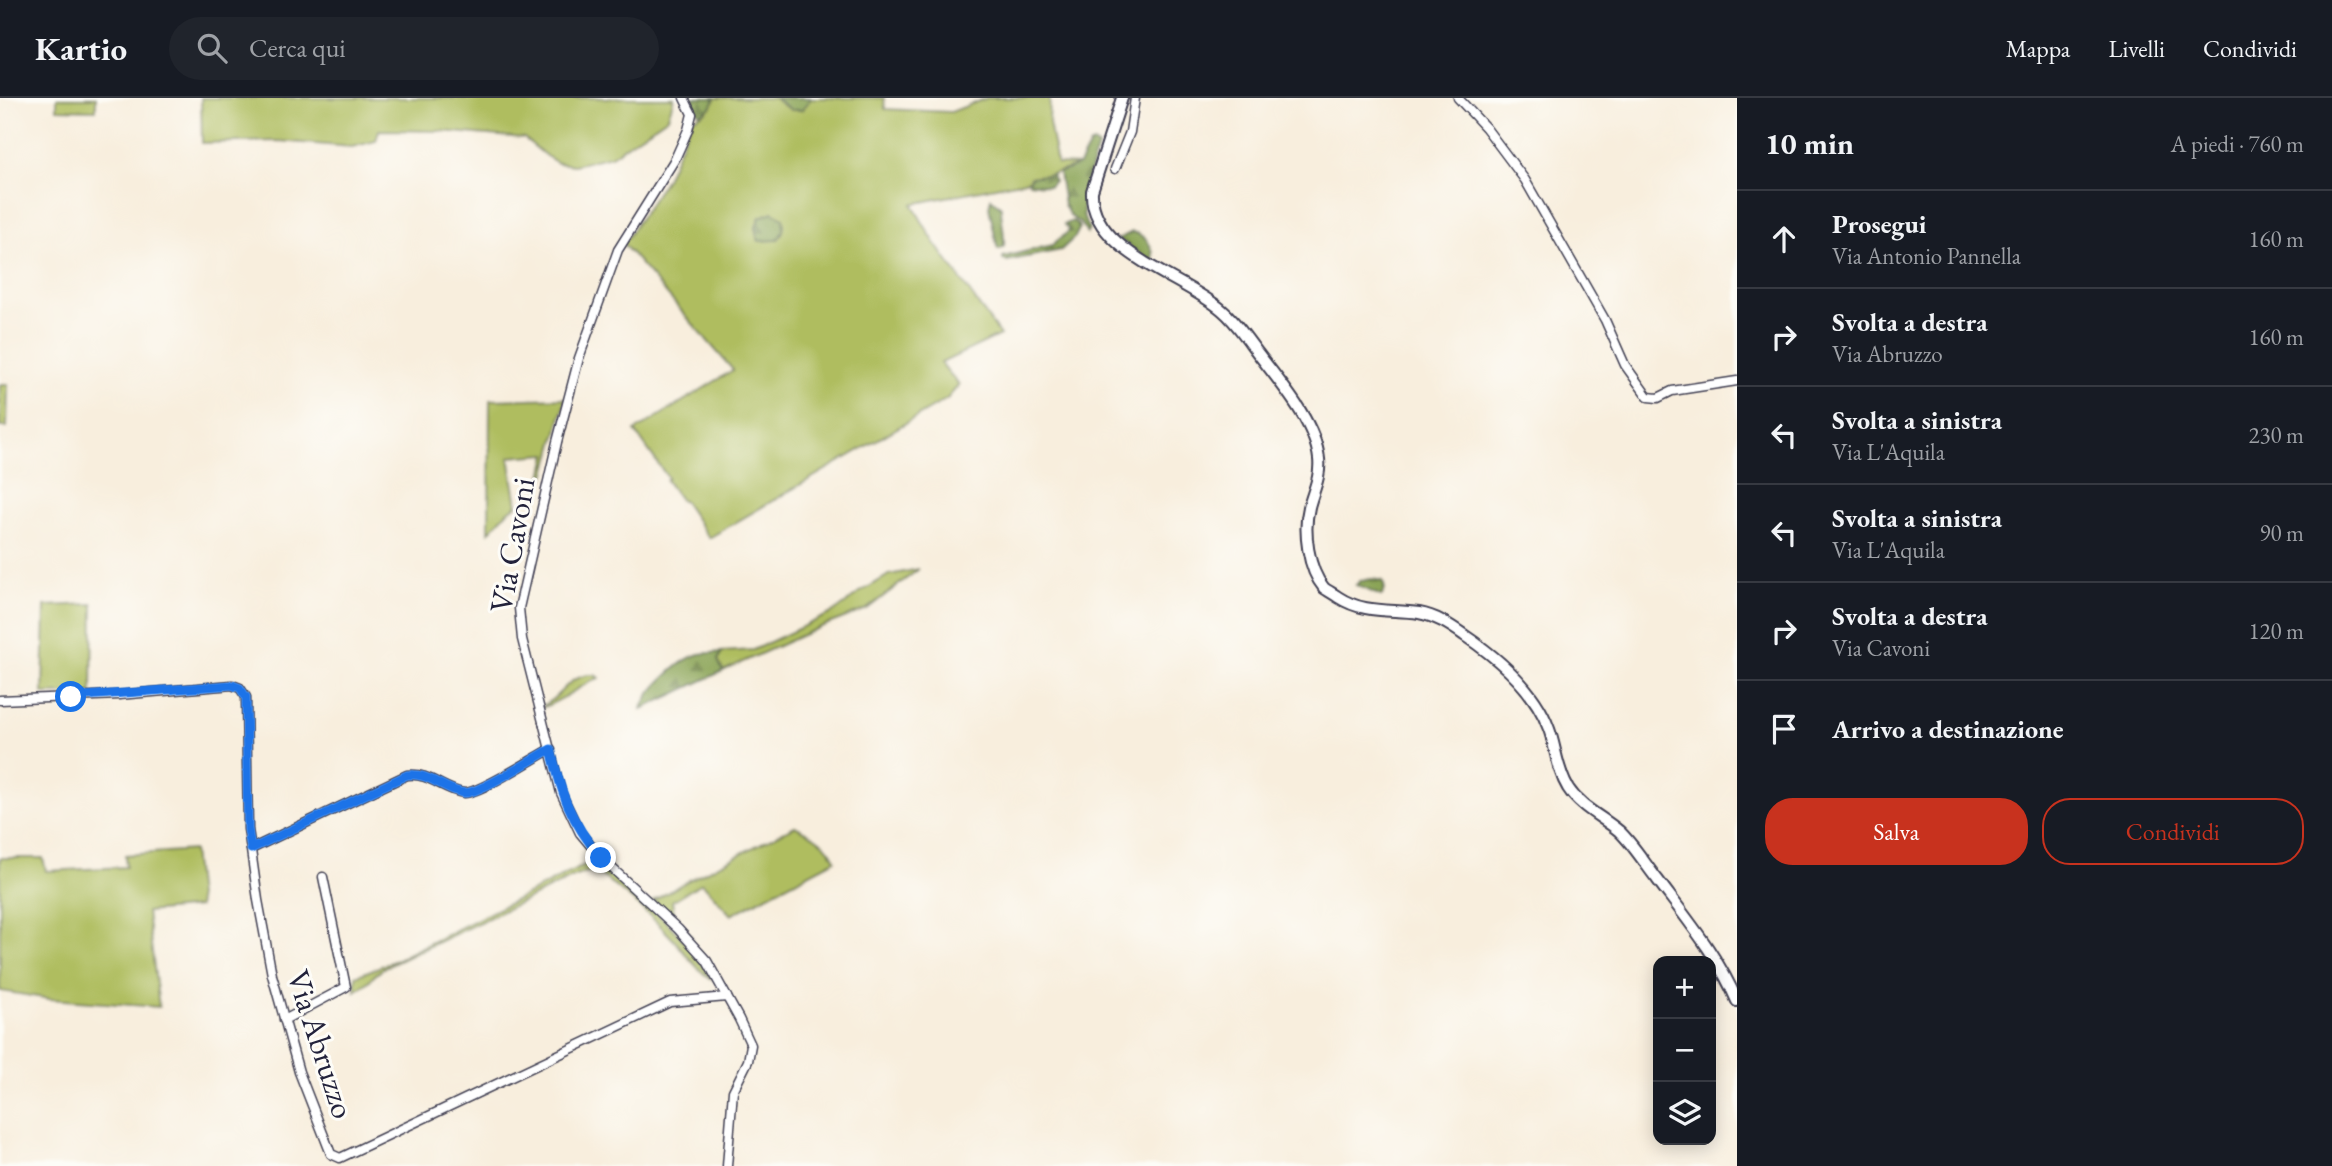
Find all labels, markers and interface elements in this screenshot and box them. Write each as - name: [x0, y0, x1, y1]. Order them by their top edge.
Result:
- search box: [169, 17, 659, 80]
- text: Kartio: [35, 27, 127, 70]
- icon: search: [193, 29, 231, 67]
- text: Cerca qui: [249, 31, 346, 65]
- text: Mappa: [2006, 33, 2070, 64]
- text: Livelli: [2108, 33, 2165, 64]
- text: Condividi: [2203, 33, 2297, 64]
- text: 10 min: [1765, 124, 1854, 163]
- text: A piedi · 760 m: [2170, 129, 2304, 159]
- text: Prosegui: [1832, 207, 1927, 241]
- icon: ahead: [1765, 220, 1803, 258]
- text: 160 m: [2248, 224, 2304, 254]
- text: Via Antonio Pannella: [1832, 241, 2021, 271]
- text: Svolta a destra: [1832, 305, 1988, 339]
- icon: right: [1765, 318, 1803, 356]
- text: 160 m: [2248, 322, 2304, 352]
- text: Via Abruzzo: [1832, 339, 1943, 369]
- text: Svolta a sinistra: [1832, 403, 2002, 437]
- icon: left: [1765, 416, 1803, 454]
- text: 230 m: [2248, 420, 2304, 450]
- text: Via L'Aquila: [1832, 437, 1945, 467]
- street label: Via Cavoni: [479, 474, 545, 616]
- text: Svolta a sinistra: [1832, 501, 2002, 535]
- icon: left: [1765, 514, 1803, 552]
- text: 90 m: [2259, 518, 2304, 548]
- text: Via L'Aquila: [1832, 535, 1945, 565]
- text: Svolta a destra: [1832, 599, 1988, 633]
- icon: right: [1765, 612, 1803, 650]
- text: 120 m: [2248, 616, 2304, 646]
- text: Via Cavoni: [1832, 633, 1930, 663]
- route start: [55, 681, 86, 712]
- icon: arrive: [1765, 710, 1803, 748]
- text: Arrivo a destinazione: [1832, 712, 2064, 746]
- button: Salva: [1765, 798, 2028, 865]
- button: Condividi: [2042, 798, 2304, 865]
- route end: [585, 842, 616, 873]
- map controls: [1653, 956, 1716, 1145]
- button: +: [1653, 956, 1716, 1019]
- street label: Via Abruzzo: [277, 964, 365, 1124]
- button: −: [1653, 1019, 1716, 1082]
- button: layers: [1653, 1082, 1716, 1145]

